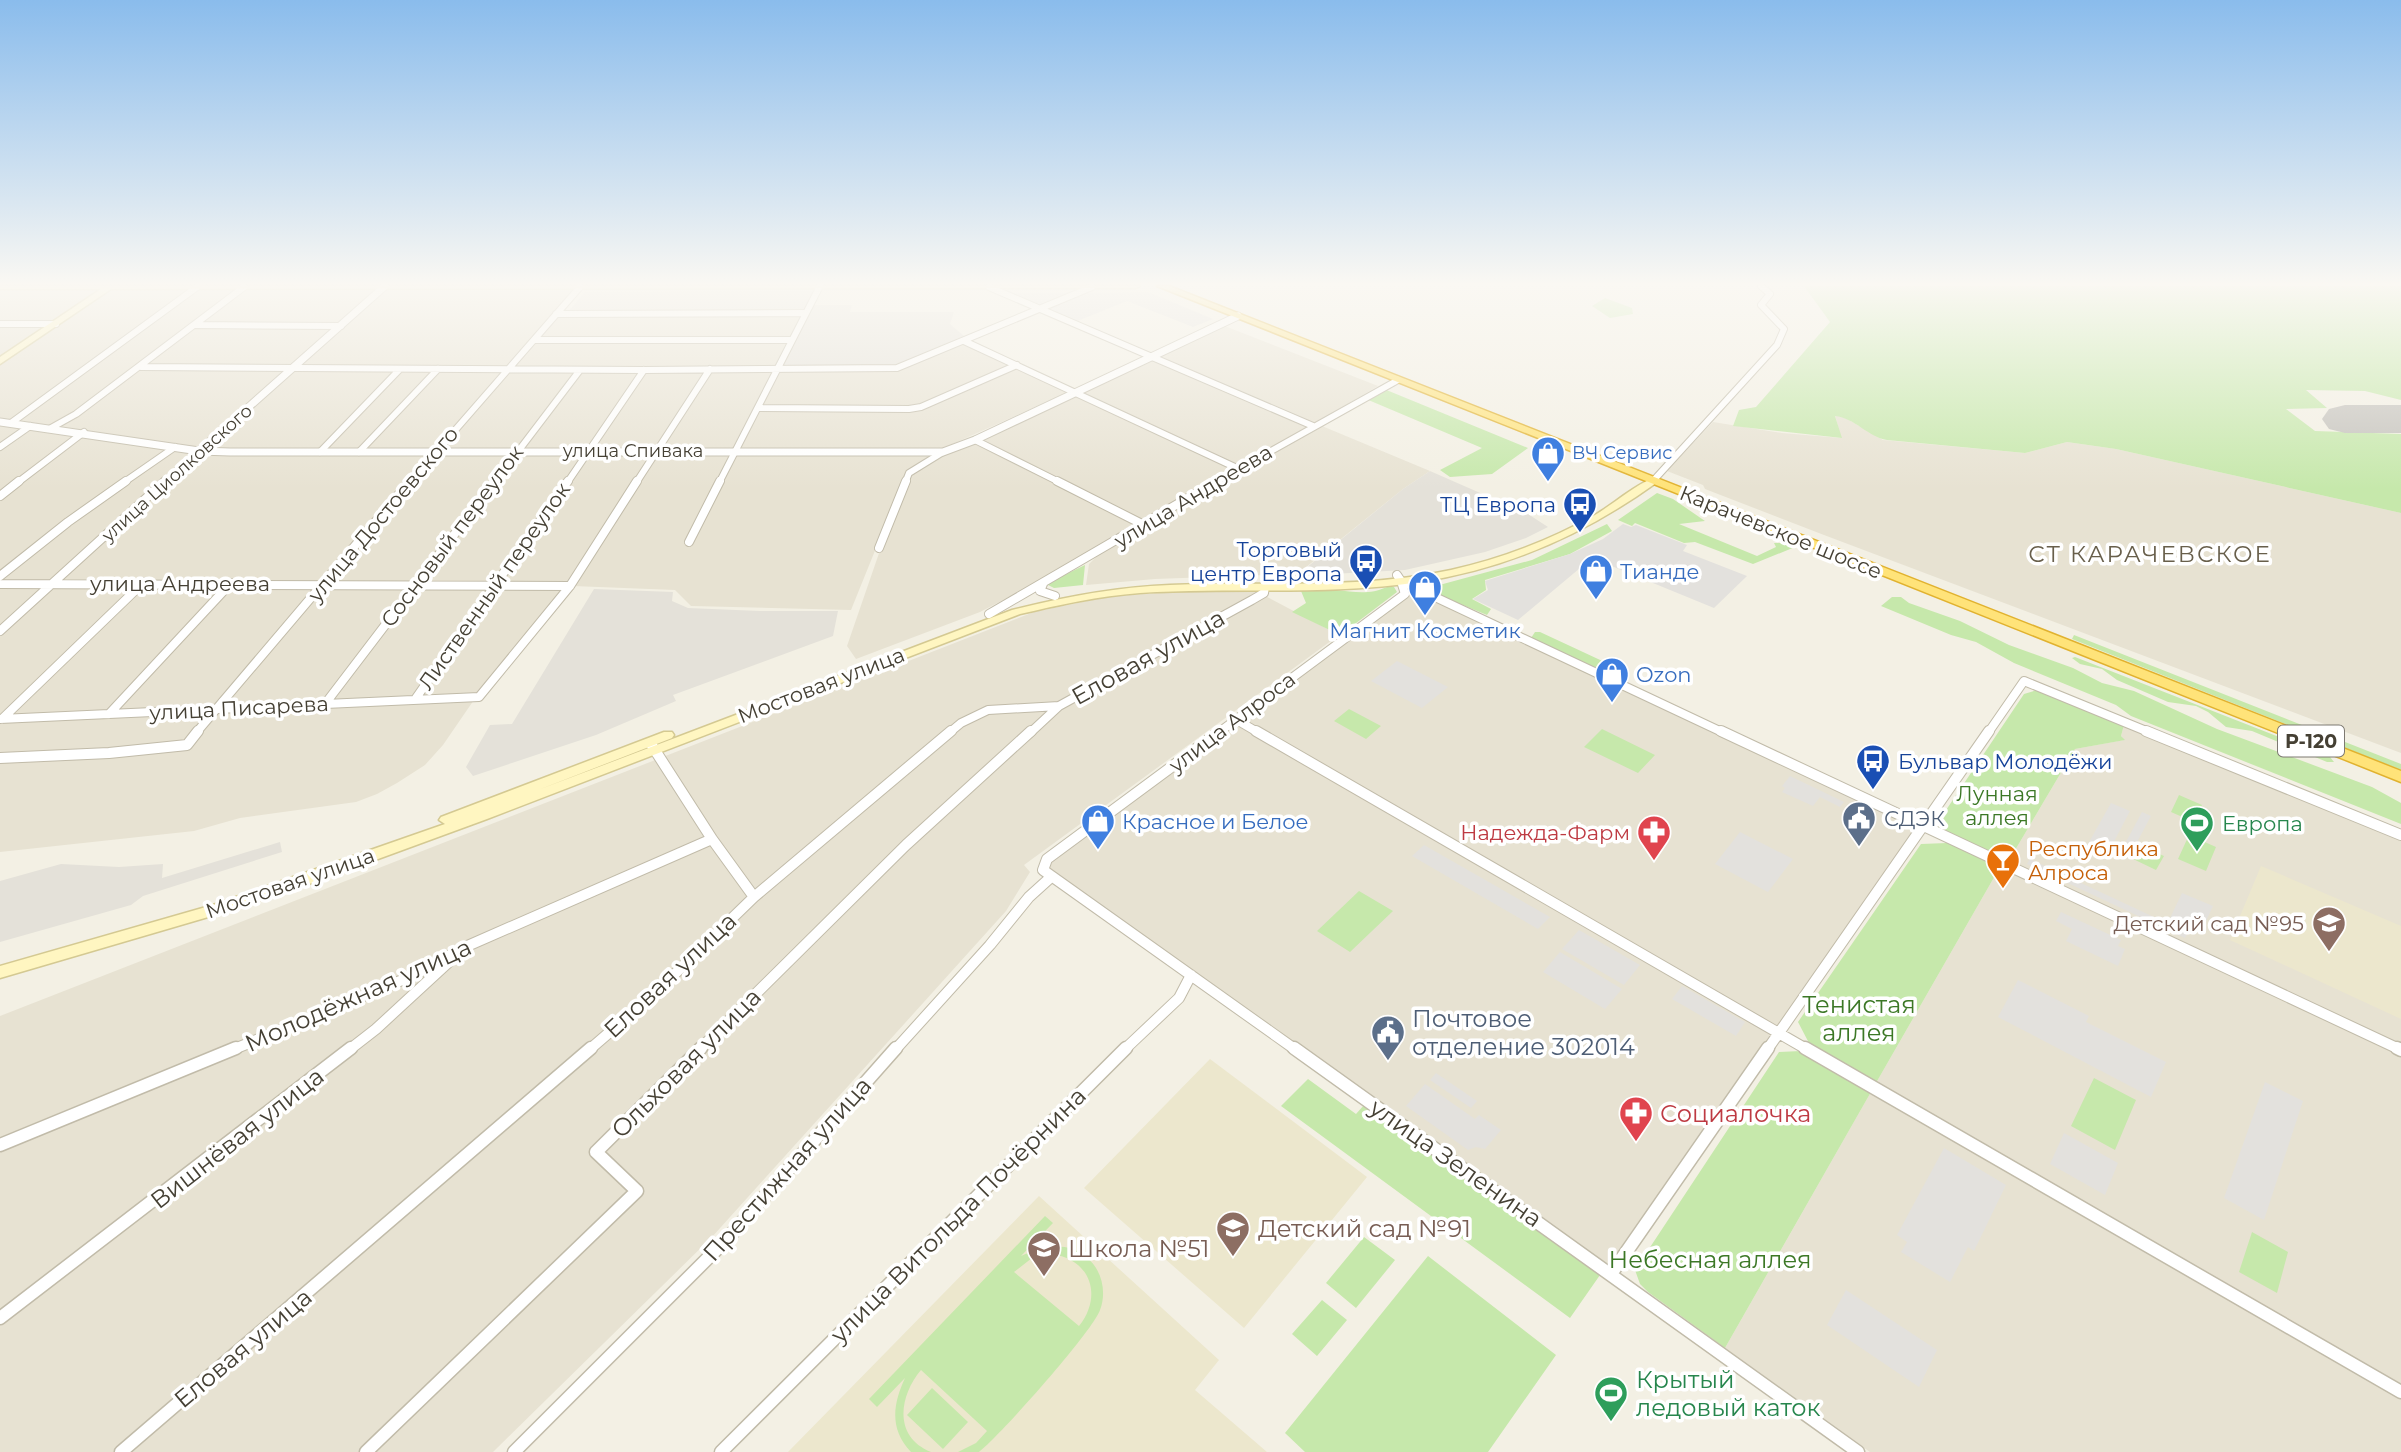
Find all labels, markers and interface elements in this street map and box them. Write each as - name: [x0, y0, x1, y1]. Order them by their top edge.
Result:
- street label: улица Циолковского: [97, 400, 257, 547]
- street label: улица Достоевского: [302, 421, 464, 607]
- shop icon: ВЧ Сервис: [1529, 434, 1567, 483]
- street label: улица Андреева: [1109, 439, 1277, 554]
- street label: Сосновый переулок: [376, 440, 528, 632]
- street label: улица Спивака: [562, 440, 703, 462]
- place label: ВЧ Сервис: [1572, 442, 1672, 464]
- street label: Лиственный переулок: [413, 478, 575, 694]
- street label: Карачевское шоссе: [1676, 480, 1886, 584]
- bus stop icon: ТЦ Европа: [1561, 485, 1599, 534]
- place label: ТЦ Европа: [1440, 492, 1556, 517]
- place label: Торговый центр Европа: [1190, 537, 1342, 586]
- district label: СТ КАРАЧЕВСКОЕ: [2028, 540, 2272, 568]
- bus stop icon: Торговый центр Европа: [1347, 542, 1385, 591]
- shop icon: Тианде: [1577, 552, 1615, 601]
- place label: Тианде: [1620, 559, 1700, 584]
- shop icon: Магнит Косметик: [1406, 568, 1444, 617]
- street label: улица Андреева: [89, 571, 270, 596]
- street label: Еловая улица: [1066, 603, 1230, 711]
- place label: Магнит Косметик: [1329, 618, 1521, 643]
- street label: Мостовая улица: [734, 642, 908, 728]
- shop icon: Ozon: [1593, 655, 1631, 704]
- place label: Ozon: [1636, 662, 1692, 687]
- street label: улица Алроса: [1163, 666, 1300, 778]
- street label: улица Писарева: [148, 691, 329, 725]
- road number: Р-120: [2278, 726, 2344, 756]
- bus stop icon: Бульвар Молодёжи: [1854, 742, 1892, 791]
- place label: Бульвар Молодёжи: [1898, 749, 2112, 774]
- park label: Лунная аллея: [1956, 781, 2038, 830]
- public building icon: СДЭК: [1840, 799, 1878, 848]
- shop icon: Красное и Белое: [1079, 802, 1117, 851]
- sports icon: Европа: [2178, 804, 2216, 853]
- place label: СДЭК: [1884, 806, 1945, 831]
- place label: Красное и Белое: [1122, 809, 1309, 834]
- place label: Европа: [2222, 811, 2303, 836]
- pharmacy icon: Надежда-Фарм: [1635, 813, 1673, 862]
- place label: Надежда-Фарм: [1460, 820, 1630, 845]
- place label: Республика Алроса: [2028, 836, 2159, 885]
- bar icon: Республика Алроса: [1984, 841, 2022, 890]
- street label: Мостовая улица: [202, 842, 378, 924]
- school or university icon: Детский сад №95: [2310, 904, 2348, 953]
- street label: Еловая улица: [598, 906, 742, 1044]
- place label: Детский сад №95: [2113, 911, 2304, 936]
- street label: Молодёжная улица: [240, 932, 476, 1058]
- street label: Ольховая улица: [605, 982, 767, 1144]
- park label: Тенистая аллея: [1802, 990, 1916, 1047]
- place label: Почтовое отделение 302014: [1412, 1004, 1635, 1061]
- public building icon: Почтовое отделение 302014: [1369, 1013, 1407, 1062]
- street label: Вишнёвая улица: [144, 1061, 330, 1215]
- street label: Престижная улица: [697, 1071, 877, 1267]
- street label: улица Витольда Почёрнина: [823, 1081, 1092, 1350]
- street label: улица Зеленина: [1363, 1092, 1548, 1233]
- pharmacy icon: Социалочка: [1617, 1094, 1655, 1143]
- place label: Социалочка: [1660, 1099, 1811, 1128]
- school or university icon: Детский сад №91: [1214, 1209, 1252, 1258]
- place label: Детский сад №91: [1258, 1214, 1471, 1243]
- school or university icon: Школа №51: [1025, 1229, 1063, 1278]
- place label: Школа №51: [1068, 1234, 1209, 1263]
- park label: Небесная аллея: [1608, 1245, 1812, 1274]
- street label: Еловая улица: [168, 1282, 318, 1414]
- place label: Крытый ледовый каток: [1636, 1365, 1821, 1422]
- sports icon: Крытый ледовый каток: [1592, 1374, 1630, 1423]

